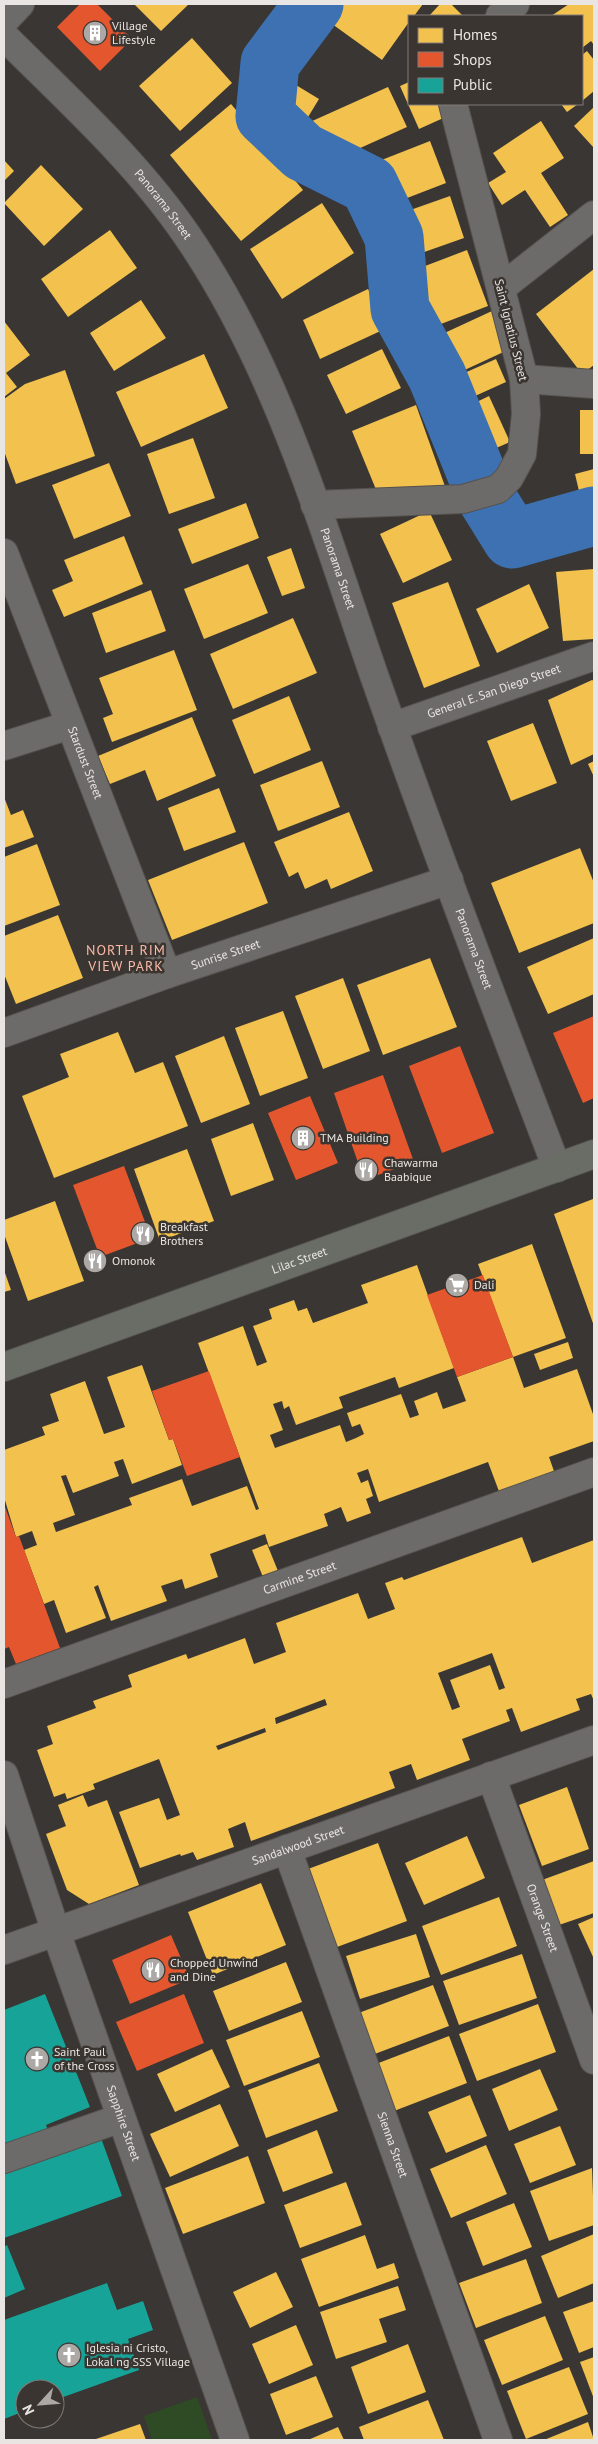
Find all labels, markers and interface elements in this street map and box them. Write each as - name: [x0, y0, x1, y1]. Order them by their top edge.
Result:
- legend: [408, 15, 583, 105]
- place label: Village Lifestyle: [111, 18, 156, 47]
- building icon: Village Lifestyle: [82, 20, 108, 46]
- text: Homes: [453, 25, 497, 44]
- text: Shops: [453, 50, 492, 69]
- text: Public: [453, 75, 492, 94]
- street label: Panorama Street: [131, 166, 195, 242]
- street label: Saint Ignatius Street: [492, 277, 531, 382]
- street label: Panorama Street: [318, 526, 359, 611]
- street label: General E. San Diego Street: [425, 660, 562, 721]
- street label: Stardust Street: [65, 724, 107, 801]
- street label: Panorama Street: [452, 906, 496, 991]
- street label: Sunrise Street: [189, 936, 262, 973]
- district label: NORTH RIM VIEW PARK: [86, 941, 166, 975]
- building icon: TMA Building: [290, 1125, 316, 1151]
- place label: TMA Building: [320, 1130, 389, 1145]
- place label: Chawarma Baabique: [384, 1155, 438, 1184]
- restaurant icon: Chawarma Baabique: [353, 1157, 379, 1183]
- place label: Breakfast Brothers: [160, 1219, 208, 1248]
- restaurant icon: Breakfast Brothers: [130, 1221, 156, 1247]
- street label: Lilac Street: [269, 1243, 329, 1277]
- restaurant icon: Omonok: [82, 1248, 108, 1274]
- place label: Omonok: [112, 1253, 155, 1268]
- supermarket icon: Dali: [444, 1272, 470, 1298]
- place label: Dali: [474, 1277, 495, 1292]
- street label: Carmine Street: [261, 1557, 338, 1597]
- street label: Sandalwood Street: [250, 1822, 346, 1868]
- street label: Orange Street: [524, 1882, 562, 1954]
- place label: Chopped Unwind and Dine: [170, 1955, 258, 1984]
- restaurant icon: Chopped Unwind and Dine: [140, 1957, 166, 1983]
- place label: Saint Paul of the Cross: [54, 2044, 115, 2073]
- church icon: Saint Paul of the Cross: [24, 2046, 50, 2072]
- street label: Sapphire Street: [104, 2083, 144, 2163]
- street label: Sienna Street: [374, 2110, 412, 2179]
- place label: Iglesia ni Cristo, Lokal ng SSS Village: [86, 2340, 190, 2369]
- church icon: Iglesia ni Cristo, Lokal ng SSS Village: [56, 2342, 82, 2368]
- north arrow: [15, 2379, 65, 2429]
- text: N: [18, 2402, 38, 2418]

